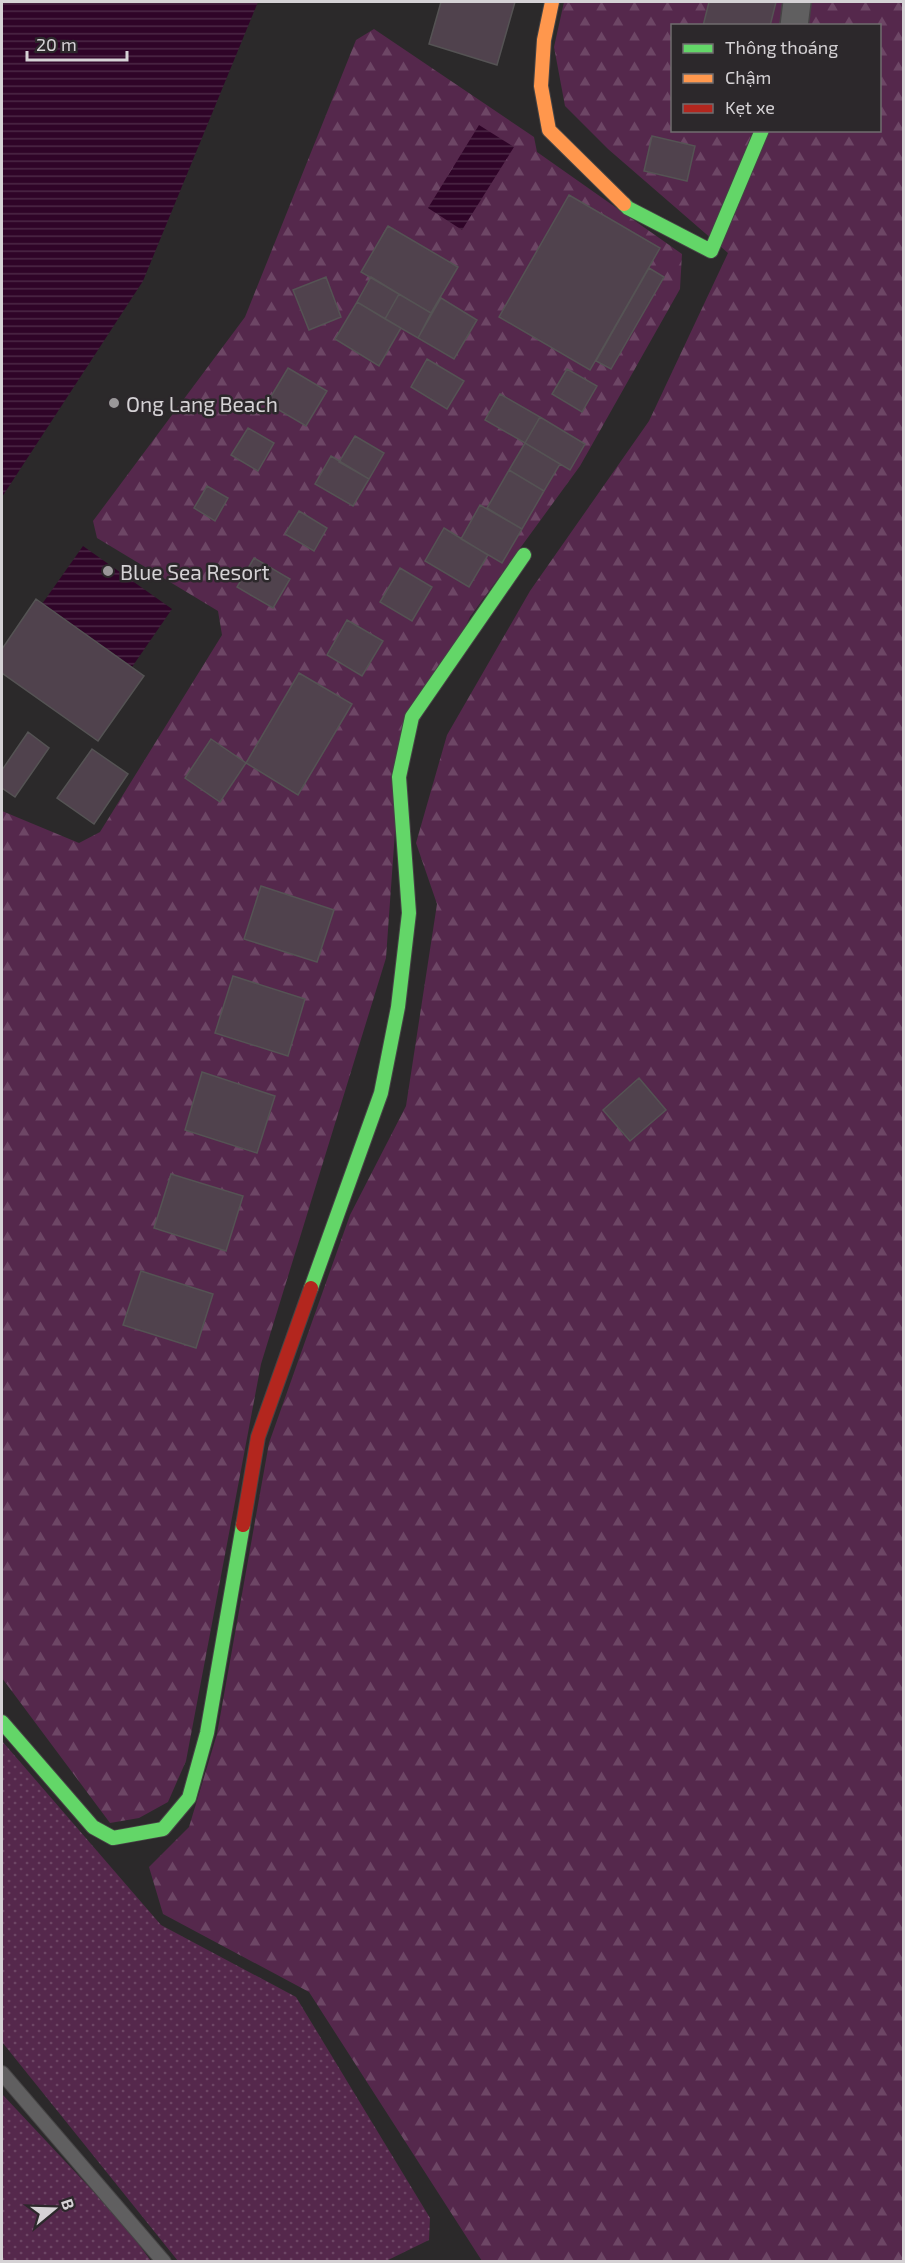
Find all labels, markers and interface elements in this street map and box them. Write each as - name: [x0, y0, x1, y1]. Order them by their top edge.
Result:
- scale bar: [27, 24, 128, 62]
- legend: [671, 24, 881, 132]
- text: 20 m: [36, 33, 77, 55]
- text: Thông thoáng: [725, 36, 838, 58]
- text: Chậm: [725, 66, 771, 88]
- text: Kẹt xe: [725, 96, 775, 118]
- place label: Ong Lang Beach: [126, 391, 278, 416]
- marker: Ong Lang Beach: [107, 396, 121, 410]
- place label: Blue Sea Resort: [120, 559, 270, 584]
- marker: Blue Sea Resort: [101, 564, 115, 578]
- north arrow: [24, 2179, 84, 2239]
- text: B: [58, 2196, 79, 2212]

